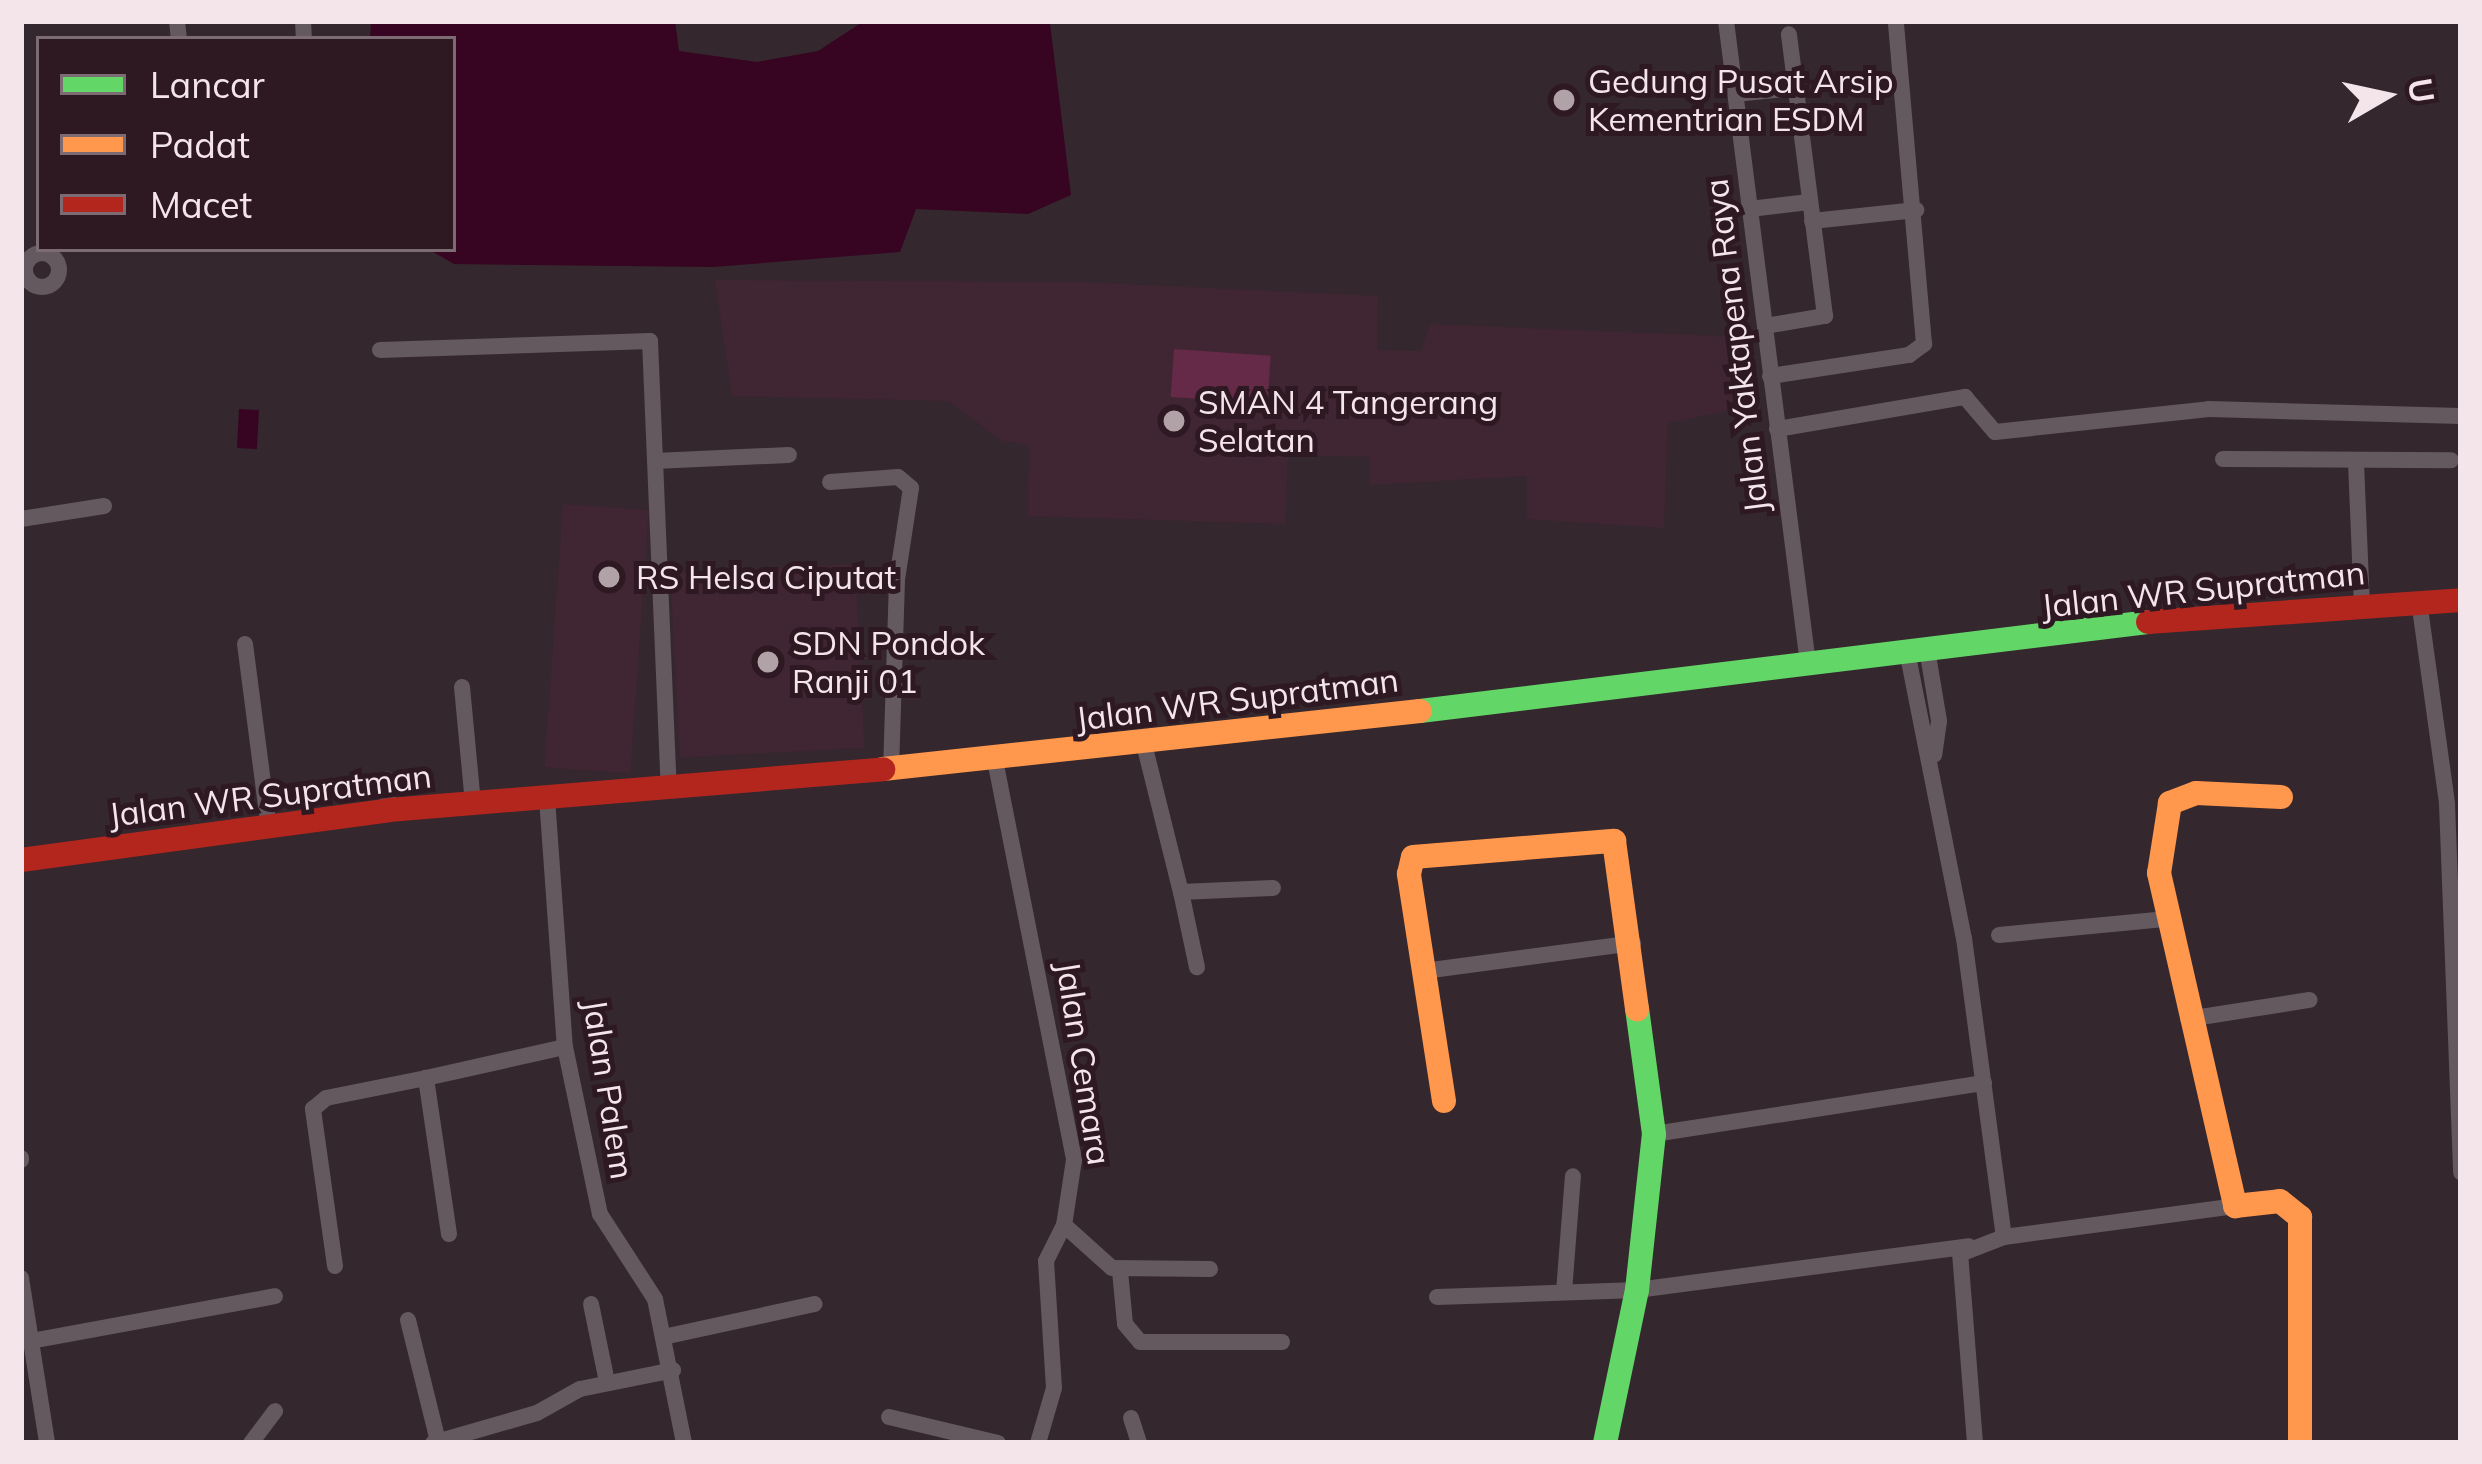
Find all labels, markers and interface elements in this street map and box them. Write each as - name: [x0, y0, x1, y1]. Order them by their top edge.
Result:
- legend: [36, 36, 456, 252]
- north arrow: [2326, 36, 2446, 156]
- place label: Gedung Pusat Arsip Kementrian ESDM: [1588, 61, 1894, 139]
- text: Lancar: [150, 62, 265, 107]
- text: U: [2400, 75, 2444, 106]
- marker: Gedung Pusat Arsip Kementrian ESDM: [1551, 87, 1577, 113]
- text: Padat: [150, 122, 250, 167]
- street label: Jalan Yaktapena Raya: [1696, 177, 1776, 515]
- text: Macet: [150, 182, 252, 227]
- place label: SMAN 4 Tangerang Selatan: [1198, 382, 1498, 460]
- marker: SMAN 4 Tangerang Selatan: [1161, 408, 1187, 434]
- street label: Jalan WR Supratman: [2039, 552, 2367, 626]
- place label: RS Helsa Ciputat: [636, 557, 896, 597]
- marker: RS Helsa Ciputat: [593, 561, 625, 593]
- place label: SDN Pondok Ranji 01: [792, 623, 985, 701]
- marker: SDN Pondok Ranji 01: [755, 649, 781, 675]
- street label: Jalan WR Supratman: [1073, 660, 1401, 738]
- street label: Jalan WR Supratman: [106, 756, 434, 834]
- street label: Jalan Cemara: [1048, 958, 1120, 1168]
- street label: Jalan Palem: [575, 996, 643, 1182]

